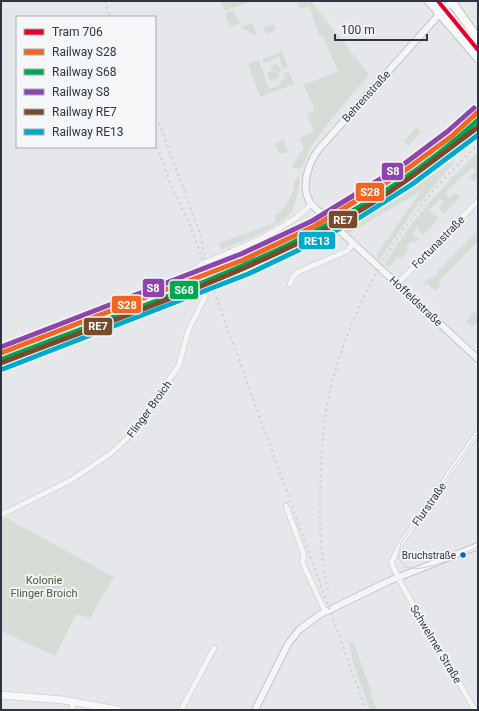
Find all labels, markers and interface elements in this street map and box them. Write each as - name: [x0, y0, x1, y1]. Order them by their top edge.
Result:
- legend: [16, 16, 156, 148]
- scale bar: [335, 16, 427, 42]
- text: 100 m: [341, 23, 375, 37]
- text: Tram 706: [52, 25, 103, 39]
- text: Railway S28: [52, 45, 117, 59]
- text: Railway S68: [52, 65, 117, 79]
- street label: Behrenstraße: [340, 68, 393, 125]
- text: Railway S8: [52, 85, 110, 99]
- text: Railway RE7: [52, 105, 117, 119]
- text: Railway RE13: [52, 125, 124, 139]
- line badge: S8: [381, 162, 404, 181]
- text: S8: [386, 165, 400, 178]
- line badge: S28: [355, 182, 385, 202]
- text: S28: [360, 186, 380, 199]
- line badge: RE7: [328, 210, 358, 229]
- street label: Fortunastraße: [409, 213, 467, 271]
- text: RE7: [333, 214, 353, 227]
- line badge: RE13: [298, 231, 336, 250]
- text: RE13: [304, 235, 330, 248]
- street label: Hoffeldstraße: [387, 274, 445, 329]
- line badge: S8: [142, 278, 165, 298]
- line badge: S68: [169, 280, 199, 300]
- text: S8: [146, 282, 160, 295]
- text: S68: [174, 284, 194, 297]
- line badge: S28: [111, 295, 142, 314]
- text: S28: [117, 299, 137, 312]
- line badge: RE7: [83, 317, 113, 336]
- text: RE7: [88, 320, 108, 333]
- street label: Flinger Broich: [124, 378, 174, 440]
- street label: Flurstraße: [410, 480, 449, 528]
- place label: Bruchstraße: [402, 550, 456, 561]
- marker: Bruchstraße: [458, 550, 468, 560]
- park label: Kolonie Flinger Broich: [10, 574, 78, 600]
- street label: Schwelmer Straße: [407, 603, 464, 686]

